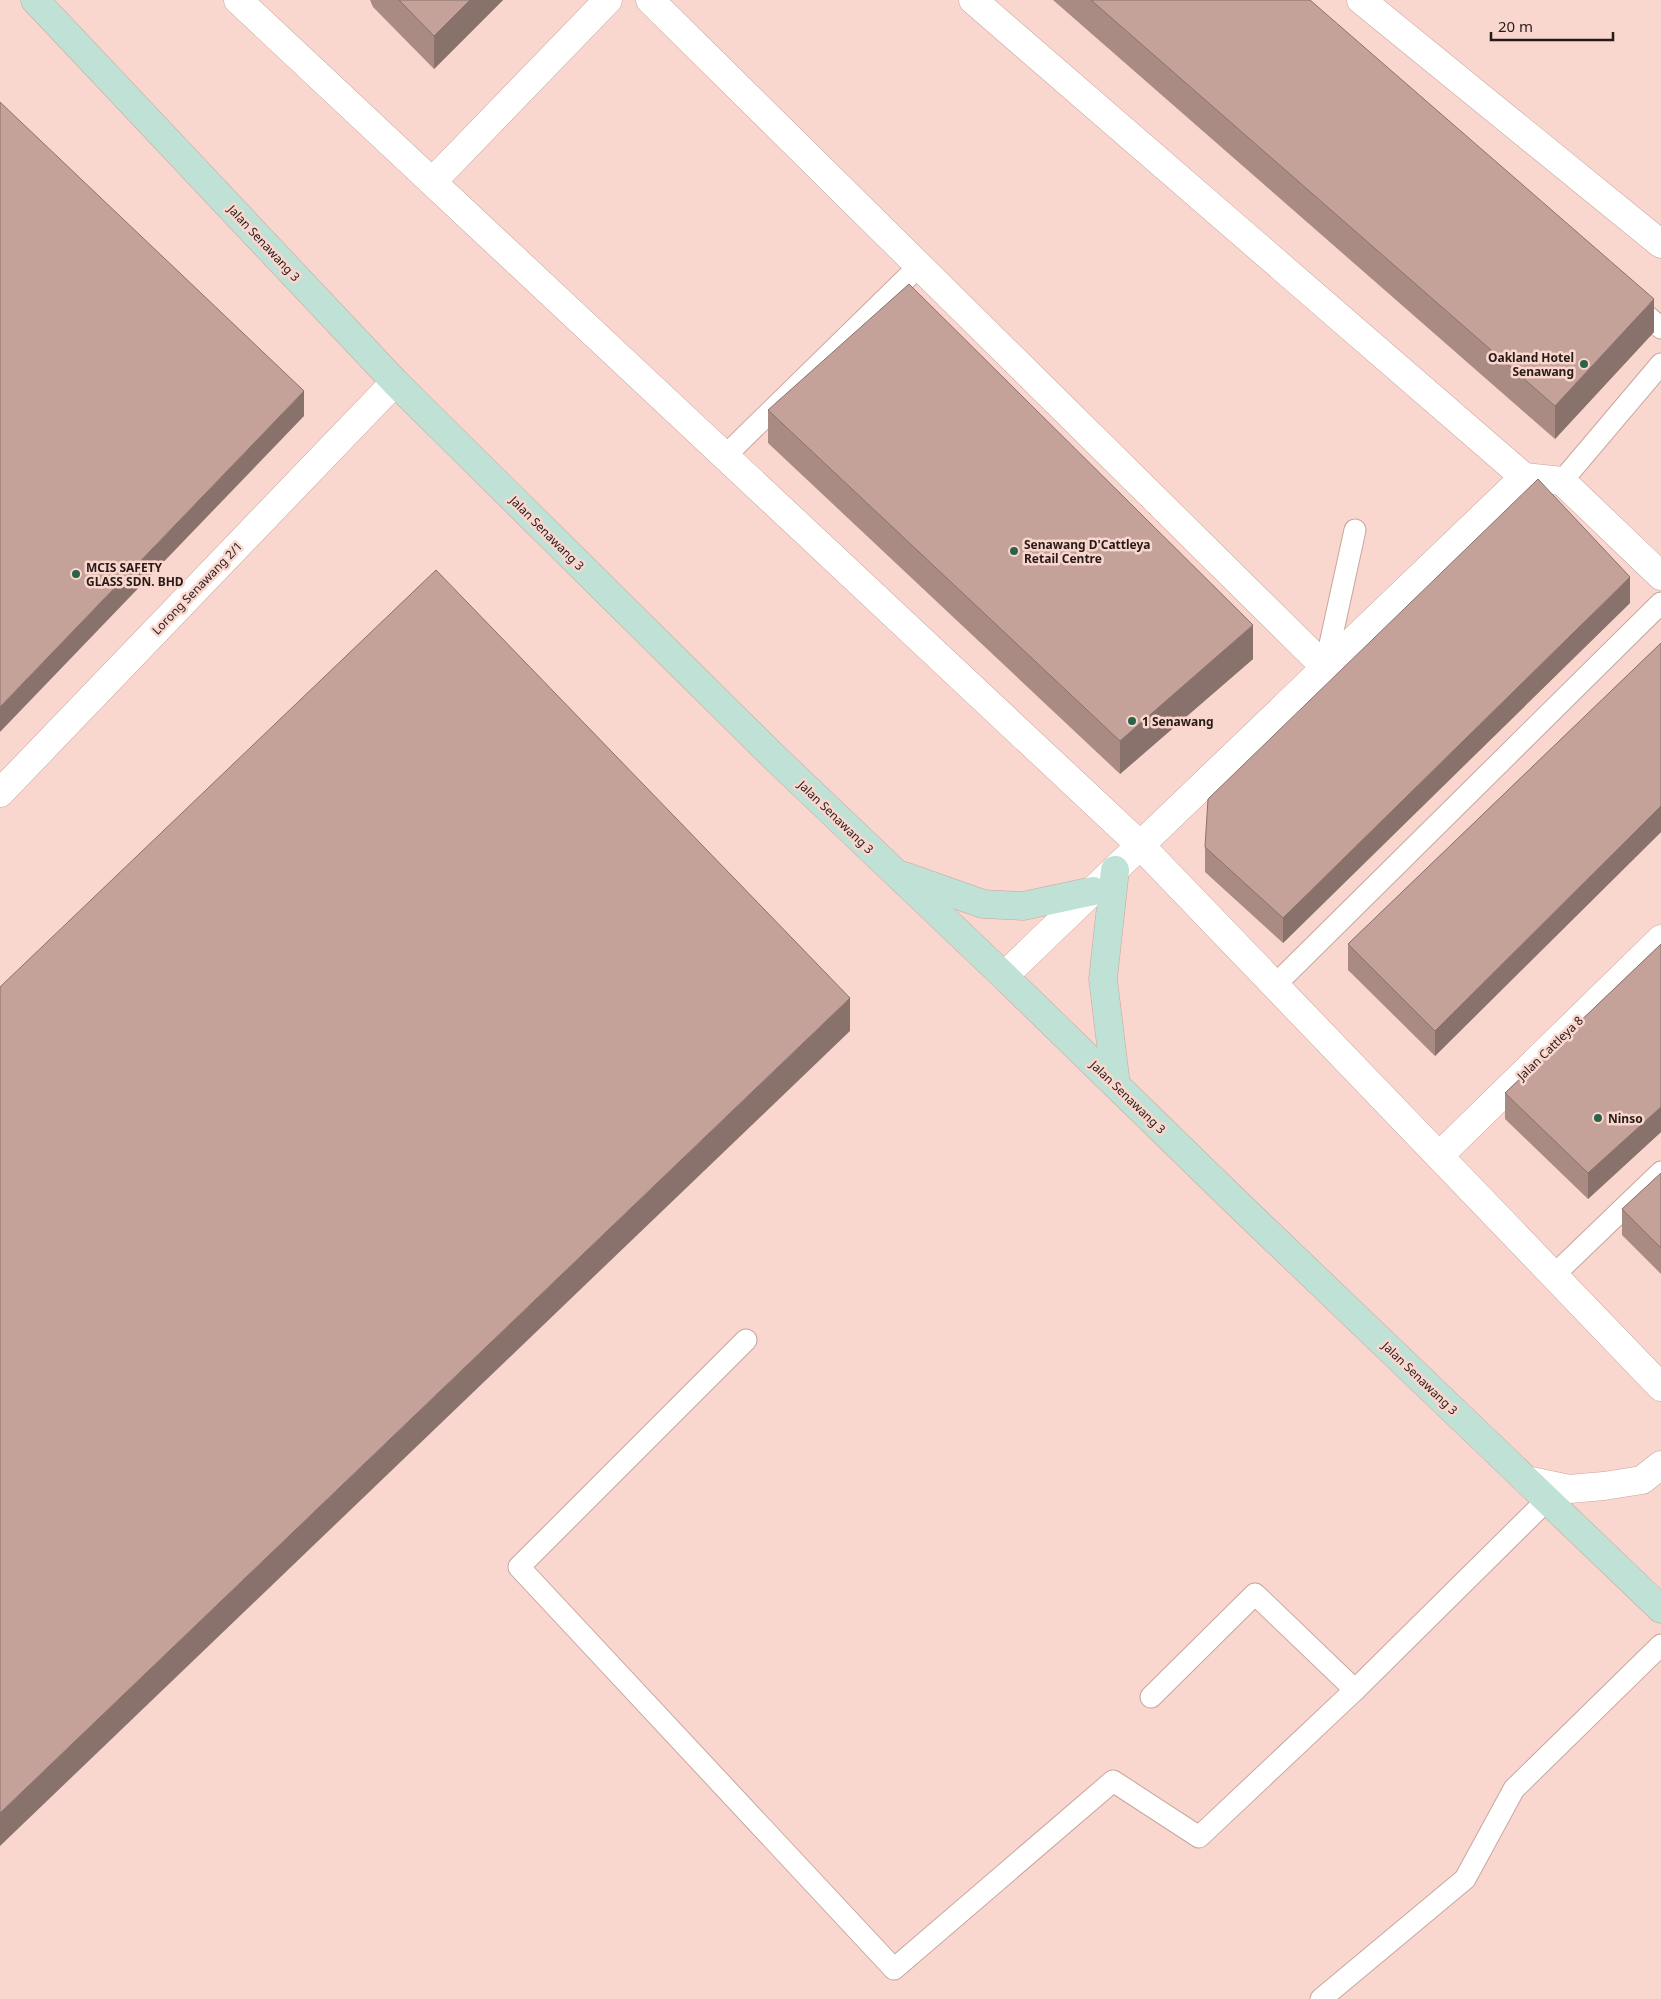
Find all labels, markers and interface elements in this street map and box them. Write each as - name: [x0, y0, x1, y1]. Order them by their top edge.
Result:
- scale bar: [1491, 10, 1614, 42]
- text: 20 m: [1498, 16, 1533, 36]
- street label: Jalan Senawang 3: [223, 200, 304, 285]
- place label: Oakland Hotel Senawang: [1488, 349, 1574, 380]
- marker: Oakland Hotel Senawang: [1578, 358, 1590, 370]
- street label: Jalan Senawang 3: [505, 491, 588, 574]
- place label: Senawang D'Cattleya Retail Centre: [1024, 536, 1151, 567]
- street label: Lorong Senawang 2/1: [148, 538, 246, 638]
- marker: Senawang D'Cattleya Retail Centre: [1008, 545, 1020, 557]
- place label: MCIS SAFETY GLASS SDN. BHD: [86, 559, 184, 590]
- marker: MCIS SAFETY GLASS SDN. BHD: [70, 568, 82, 580]
- place label: 1 Senawang: [1142, 713, 1214, 730]
- marker: 1 Senawang: [1126, 715, 1138, 727]
- street label: Jalan Senawang 3: [794, 776, 878, 858]
- street label: Jalan Cattleya 8: [1513, 1012, 1587, 1085]
- street label: Jalan Senawang 3: [1086, 1056, 1170, 1138]
- place label: Ninso: [1608, 1110, 1643, 1127]
- marker: Ninso: [1592, 1112, 1604, 1124]
- street label: Jalan Senawang 3: [1378, 1337, 1462, 1419]

